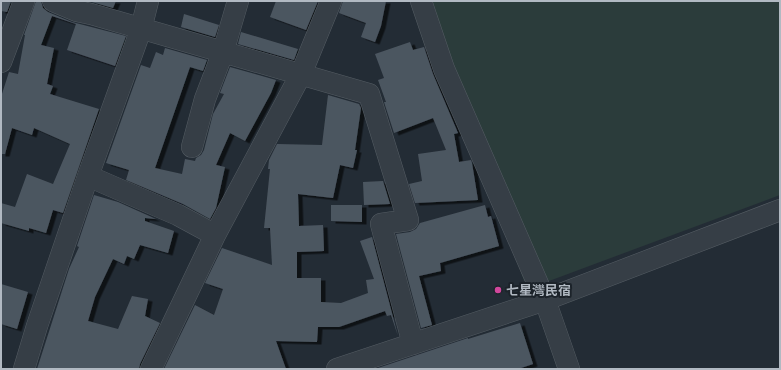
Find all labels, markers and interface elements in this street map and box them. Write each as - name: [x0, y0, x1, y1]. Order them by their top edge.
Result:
- place label: 七星灣民宿: [506, 282, 571, 300]
- marker: 七星灣民宿: [493, 285, 503, 295]

